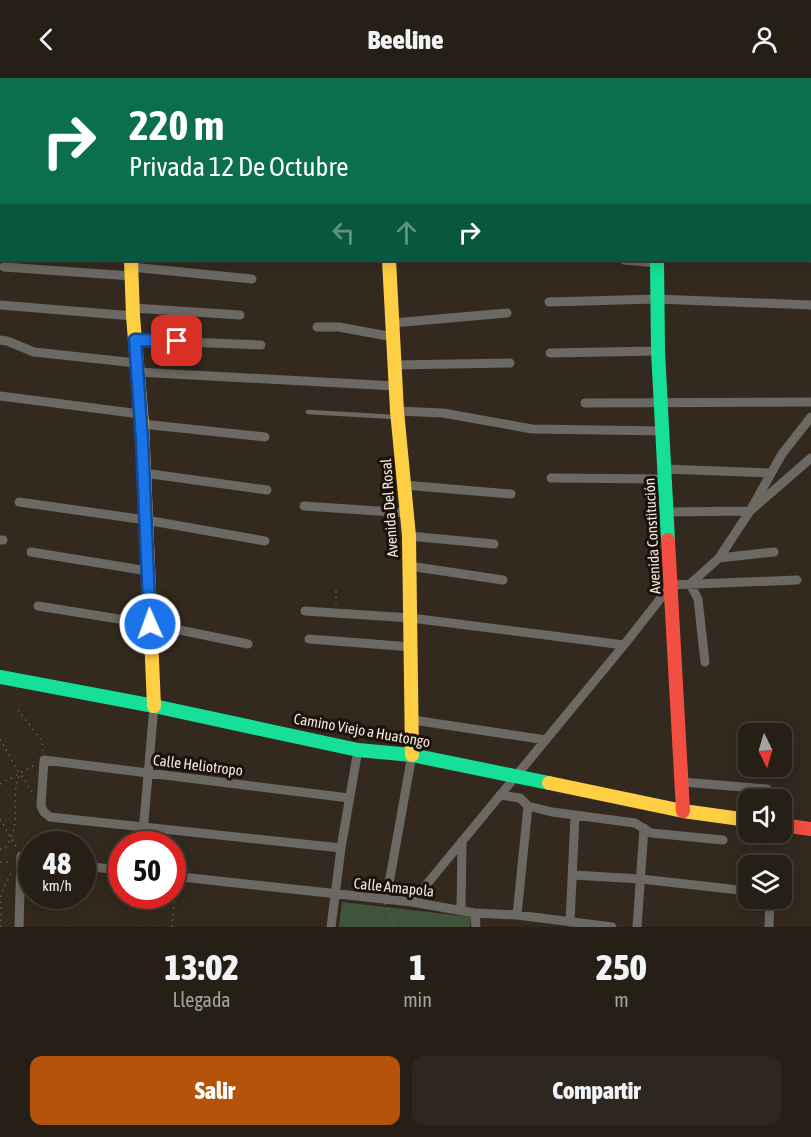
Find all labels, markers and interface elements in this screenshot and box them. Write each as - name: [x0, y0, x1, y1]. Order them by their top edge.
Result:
- icon: back: [30, 23, 63, 56]
- icon: person: [748, 23, 781, 56]
- text: Beeline: [368, 24, 443, 55]
- text: 220 m: [129, 101, 224, 149]
- icon: right: [30, 102, 108, 180]
- text: Privada 12 De Octubre: [129, 151, 349, 182]
- icon: left: [327, 216, 360, 249]
- icon: ahead: [390, 216, 423, 249]
- icon: right: [453, 216, 486, 249]
- pin: [151, 315, 202, 366]
- icon: arrive: [160, 324, 193, 357]
- street label: Avenida Del Rosal: [377, 458, 401, 558]
- street label: Avenida Constitución: [640, 478, 664, 594]
- position arrow: [118, 592, 182, 656]
- street label: Camino Viejo a Huatongo: [292, 710, 432, 750]
- north arrow: [738, 723, 792, 777]
- map controls: [738, 723, 792, 909]
- street label: Calle Heliotropo: [152, 751, 244, 779]
- button: sound: [738, 789, 792, 843]
- speed limit sign: 50: [108, 831, 186, 909]
- text: 48: [43, 846, 71, 880]
- button: layers: [738, 855, 792, 909]
- street label: Calle Amapola: [353, 874, 435, 900]
- text: km/h: [42, 877, 72, 894]
- text: 13:02: [164, 946, 239, 988]
- text: 1: [409, 946, 426, 988]
- text: 250: [596, 946, 647, 988]
- text: Llegada: [172, 988, 231, 1011]
- text: min: [403, 988, 432, 1011]
- text: m: [614, 988, 629, 1011]
- button: Salir: [30, 1056, 400, 1125]
- button: Compartir: [412, 1056, 781, 1125]

